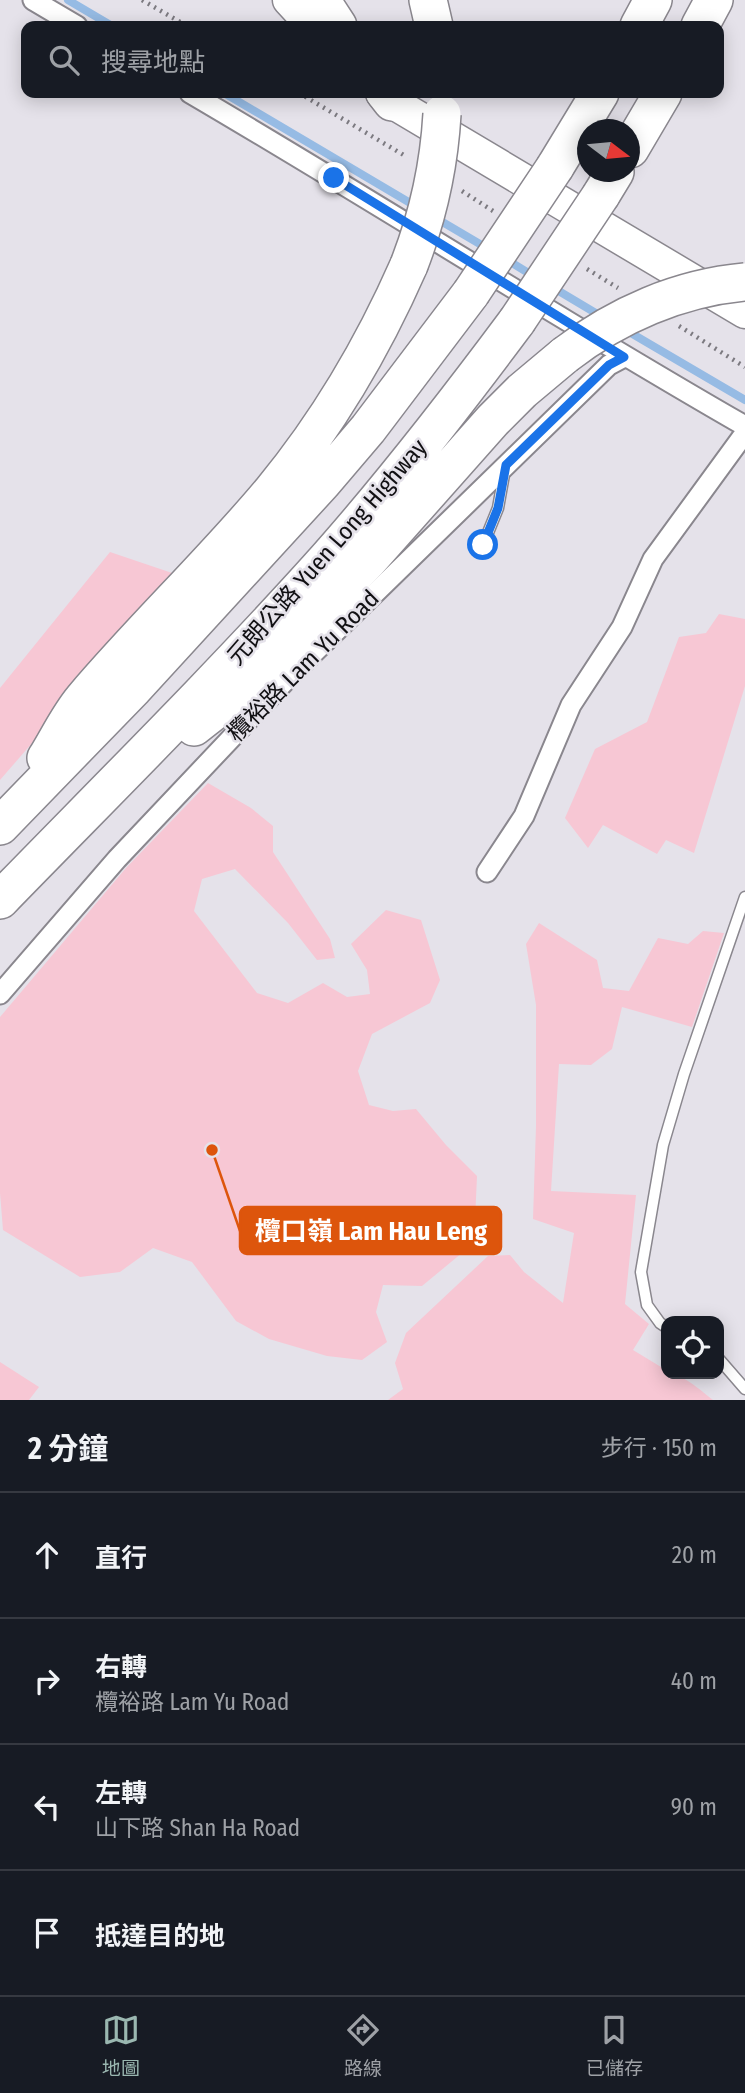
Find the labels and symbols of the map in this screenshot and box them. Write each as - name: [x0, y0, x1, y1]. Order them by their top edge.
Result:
- north arrow: [577, 119, 640, 182]
- route end: [318, 162, 349, 193]
- street label: 元朗公路 Yuen Long Highway: [221, 433, 433, 670]
- route start: [467, 529, 498, 560]
- street label: 欖裕路 Lam Yu Road: [221, 584, 385, 748]
- callout: 欖口嶺 Lam Hau Leng: [240, 1207, 501, 1254]
- text: 欖口嶺 Lam Hau Leng: [255, 1216, 487, 1247]

